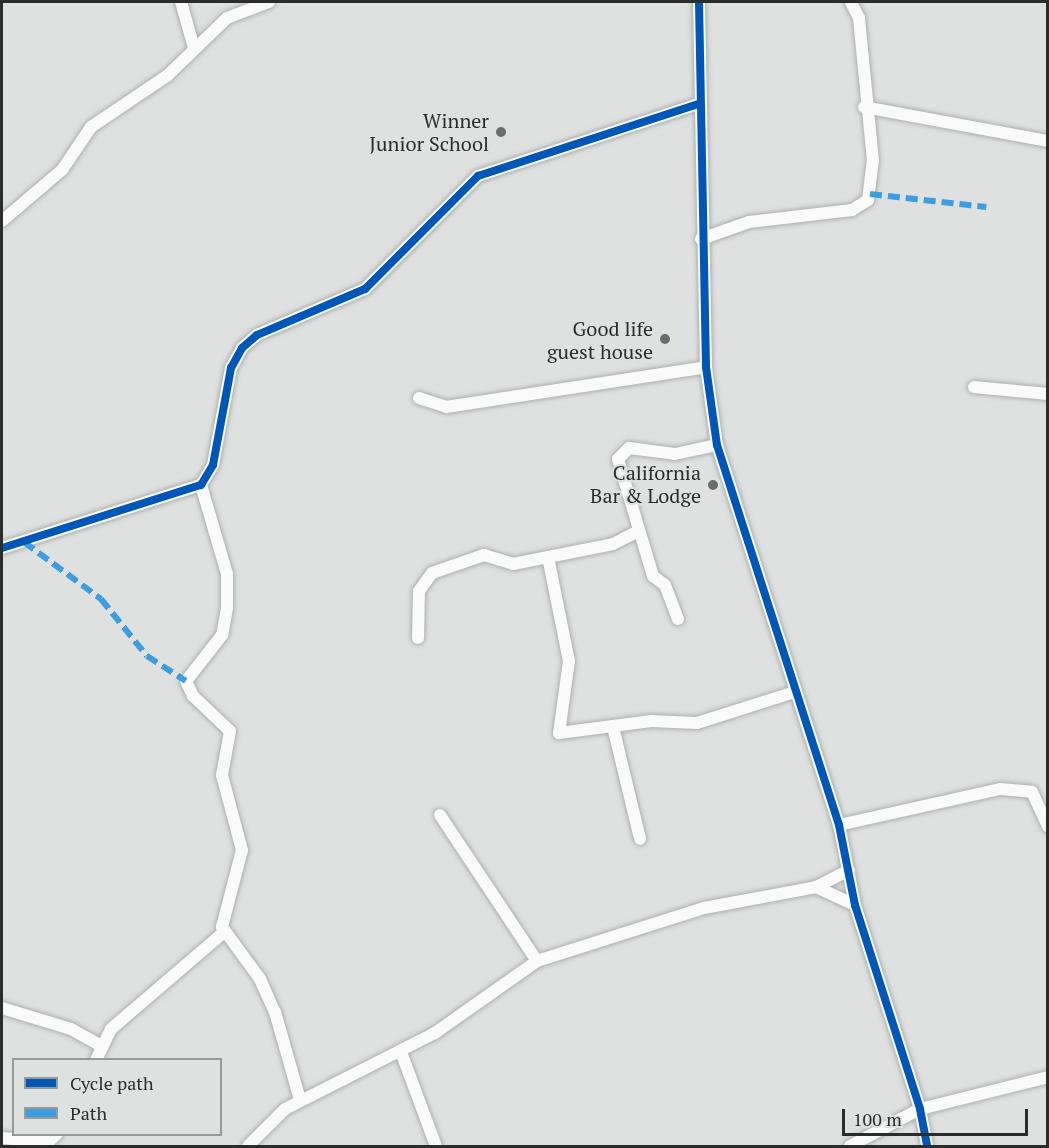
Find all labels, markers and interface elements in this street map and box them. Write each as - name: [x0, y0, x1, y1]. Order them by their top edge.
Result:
- place label: Winner Junior School: [369, 108, 489, 155]
- marker: Winner Junior School: [494, 125, 508, 139]
- place label: Good life guest house: [547, 316, 653, 363]
- marker: Good life guest house: [658, 332, 672, 346]
- place label: California Bar & Lodge: [590, 461, 701, 508]
- marker: California Bar & Lodge: [706, 478, 720, 492]
- legend: [12, 1058, 222, 1136]
- text: Cycle path: [70, 1071, 154, 1095]
- scale bar: [845, 1097, 1031, 1135]
- text: Path: [70, 1101, 107, 1125]
- text: 100 m: [853, 1107, 902, 1131]

